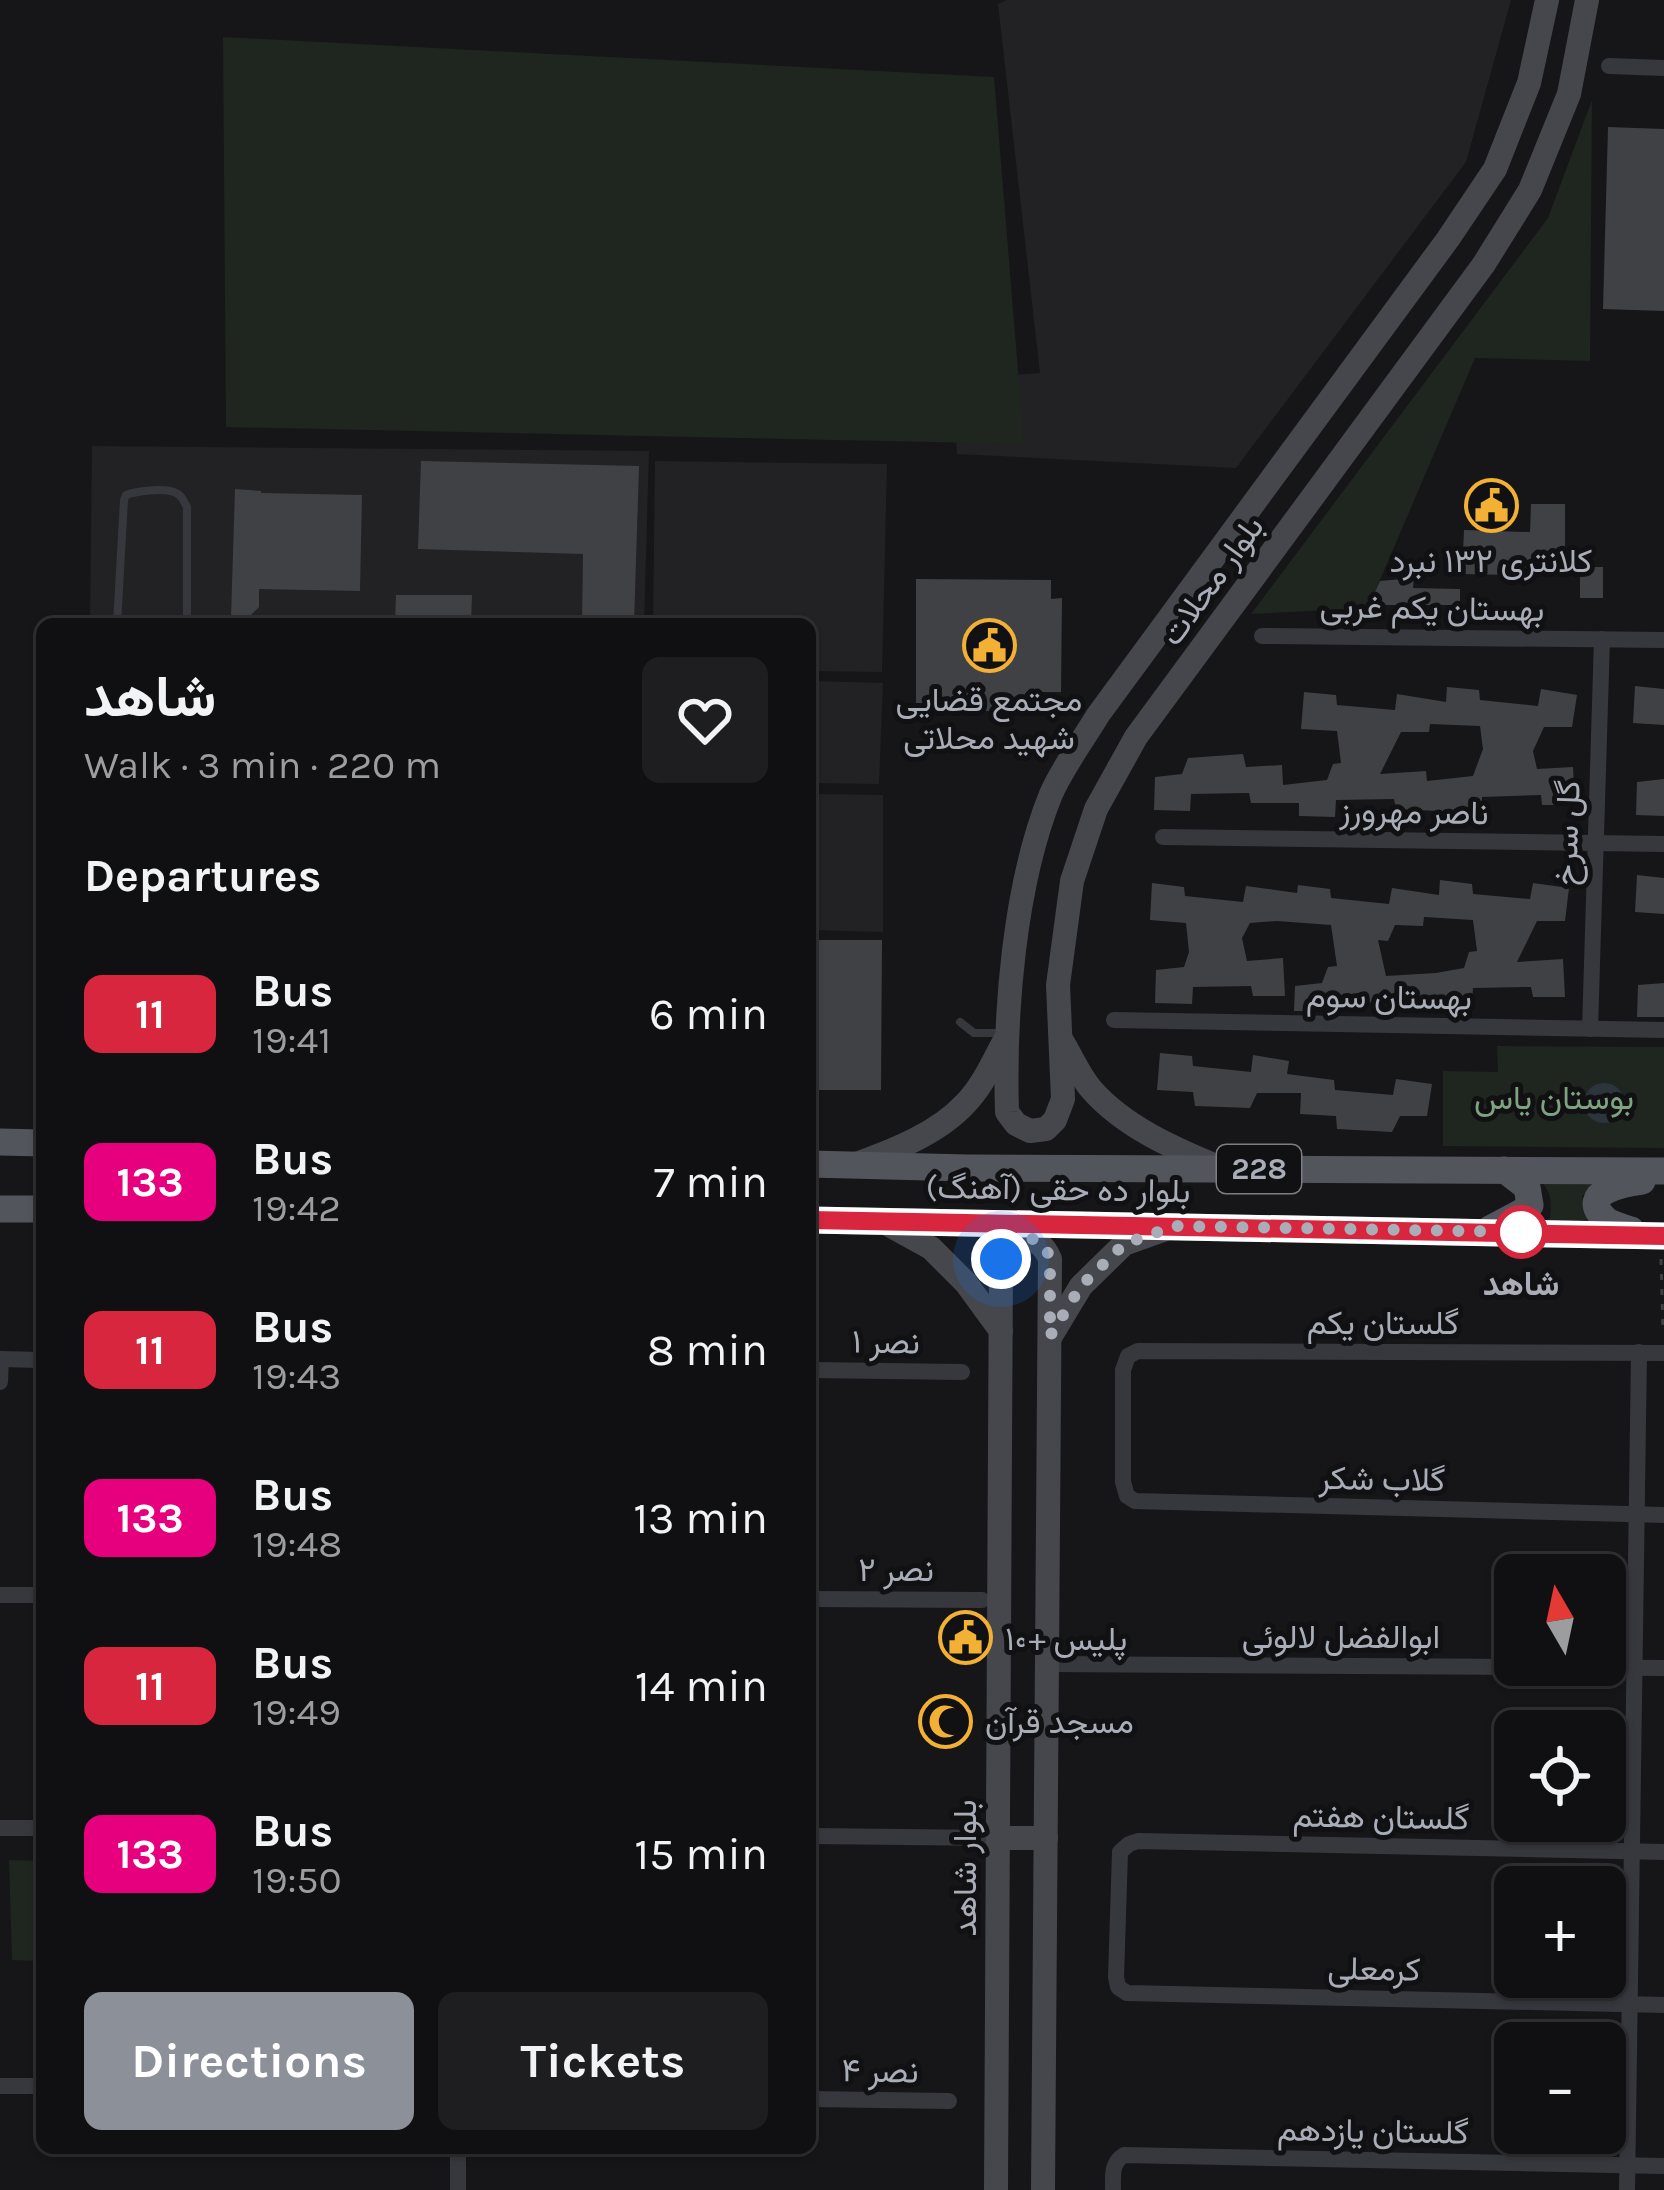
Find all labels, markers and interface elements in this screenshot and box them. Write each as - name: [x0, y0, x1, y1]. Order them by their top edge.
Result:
- public building icon: کلانتری ۱۳۲ نبرد: [1463, 478, 1519, 534]
- street label: بلوار محلات: [1152, 509, 1272, 653]
- place label: کلانتری ۱۳۲ نبرد: [1390, 542, 1592, 581]
- street label: بهستان یکم غربی: [1319, 587, 1545, 631]
- public building icon: مجتمع قضایی شهید محلاتی: [961, 617, 1017, 673]
- button: heart: [642, 657, 768, 783]
- text: شاهد: [84, 664, 216, 730]
- place label: مجتمع قضایی شهید محلاتی: [896, 681, 1082, 758]
- text: Walk · 3 min · 220 m: [84, 742, 441, 788]
- street label: گل سرخ: [1546, 780, 1591, 886]
- street label: ناصر مهرورز: [1338, 792, 1489, 833]
- text: Departures: [84, 850, 321, 902]
- text: Bus: [252, 965, 333, 1017]
- street label: بهستان سوم: [1306, 977, 1472, 1019]
- text: 6 min: [649, 988, 768, 1040]
- text: 11: [135, 989, 165, 1039]
- text: 19:41: [252, 1017, 331, 1063]
- park label: بوستان یاس: [1474, 1079, 1634, 1118]
- text: Bus: [252, 1133, 333, 1185]
- road number: 228: [1217, 1145, 1301, 1193]
- text: 7 min: [654, 1156, 768, 1208]
- text: 133: [116, 1157, 184, 1207]
- street label: بلوار ده حقی (آهنگ): [925, 1168, 1191, 1211]
- text: 19:42: [252, 1185, 341, 1231]
- marker: شاهد: [1496, 1207, 1546, 1257]
- your location: [971, 1229, 1031, 1289]
- place label: شاهد: [1483, 1265, 1559, 1303]
- text: Bus: [252, 1301, 333, 1353]
- street label: گلستان یکم: [1307, 1304, 1459, 1344]
- street label: نصر ۱: [852, 1322, 920, 1363]
- text: 8 min: [647, 1324, 768, 1376]
- text: 11: [135, 1325, 165, 1375]
- text: 19:43: [252, 1353, 341, 1399]
- street label: گلاب شکر: [1317, 1459, 1446, 1500]
- text: Bus: [252, 1469, 333, 1521]
- text: 13 min: [633, 1492, 768, 1544]
- text: 133: [116, 1493, 184, 1543]
- text: 19:48: [252, 1521, 342, 1567]
- street label: نصر ۲: [858, 1551, 934, 1590]
- north arrow: [1494, 1554, 1626, 1686]
- map controls: [1494, 1554, 1626, 2154]
- public building icon: پلیس +۱۰: [938, 1610, 994, 1666]
- street label: ابوالفضل لالوئی: [1242, 1618, 1440, 1657]
- place label: پلیس +۱۰: [1005, 1620, 1127, 1661]
- text: Bus: [252, 1637, 333, 1689]
- text: 14 min: [635, 1660, 768, 1712]
- text: 11: [135, 1661, 165, 1711]
- text: 19:49: [252, 1689, 341, 1735]
- mosque icon: مسجد قرآن: [918, 1693, 974, 1749]
- place label: مسجد قرآن: [985, 1703, 1134, 1742]
- button: locate: [1494, 1710, 1626, 1842]
- street label: گلستان هفتم: [1292, 1796, 1470, 1840]
- street label: بلوار شاهد: [946, 1800, 985, 1936]
- text: Bus: [252, 1805, 333, 1857]
- text: 15 min: [634, 1828, 768, 1880]
- text: 133: [116, 1829, 184, 1879]
- text: 19:50: [252, 1857, 342, 1903]
- button: +: [1494, 1866, 1626, 1998]
- street label: کرمعلی: [1327, 1949, 1421, 1990]
- button: Directions: [84, 1992, 414, 2130]
- button: Tickets: [438, 1992, 768, 2130]
- button: −: [1494, 2022, 1626, 2154]
- street label: نصر ۴: [841, 2051, 919, 2092]
- street label: گلستان یازدهم: [1277, 2110, 1469, 2154]

